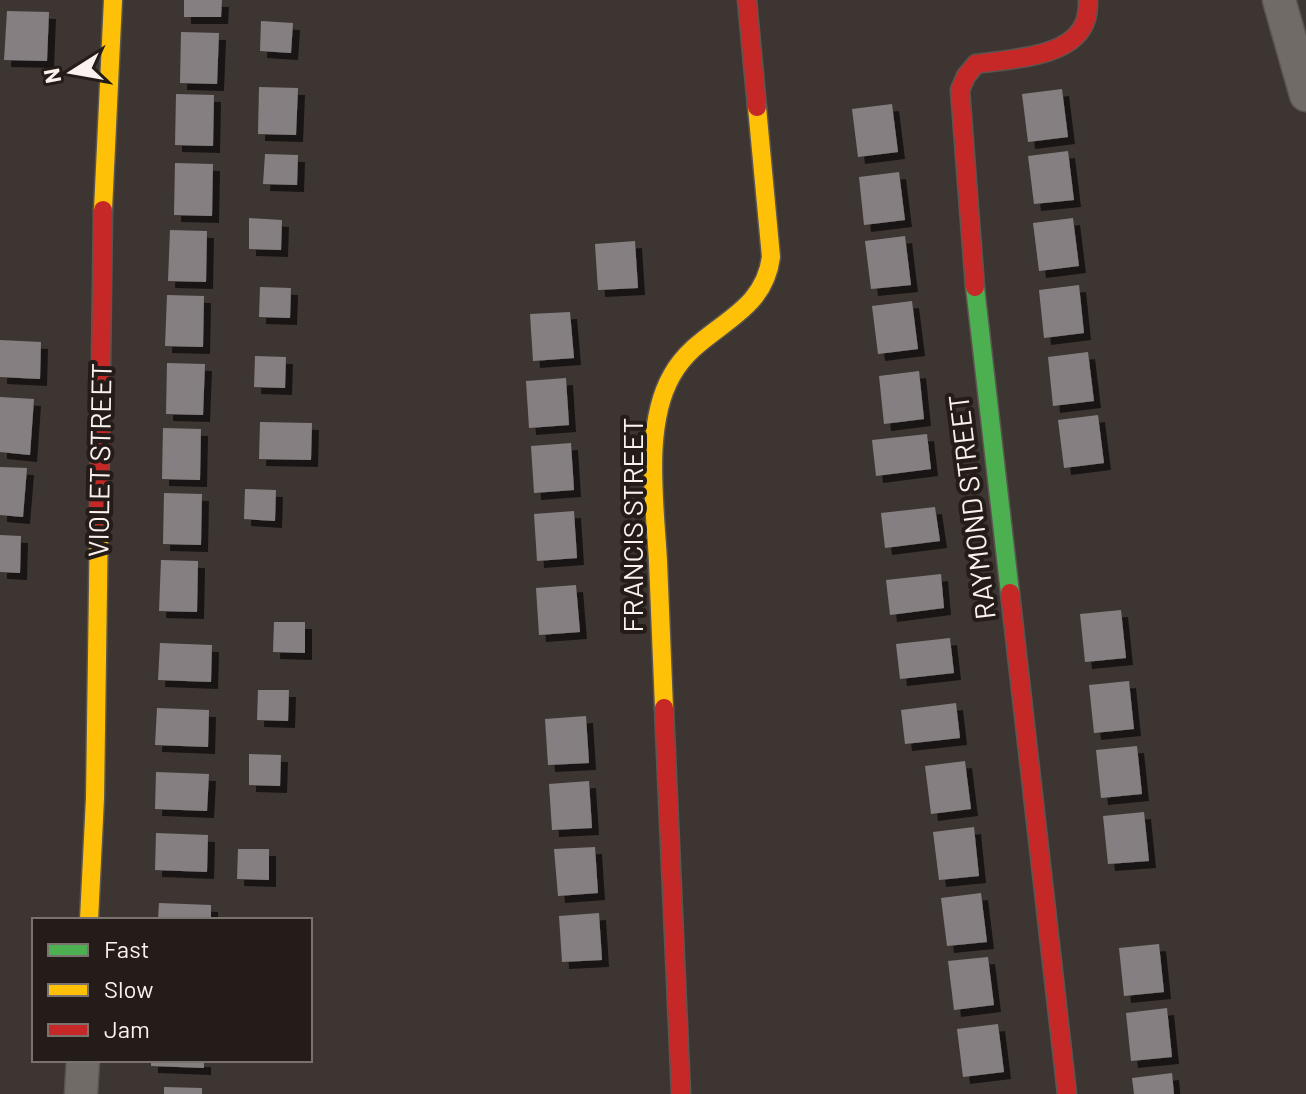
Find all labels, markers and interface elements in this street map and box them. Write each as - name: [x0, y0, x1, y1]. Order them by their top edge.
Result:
- north arrow: [32, 32, 112, 112]
- text: N: [37, 66, 66, 86]
- street label: VIOLET STREET: [80, 363, 118, 557]
- street label: RAYMOND STREET: [940, 393, 1002, 622]
- street label: FRANCIS STREET: [615, 418, 649, 632]
- legend: [32, 918, 312, 1062]
- text: Fast: [104, 934, 149, 963]
- text: Slow: [104, 974, 153, 1003]
- text: Jam: [104, 1014, 150, 1043]

